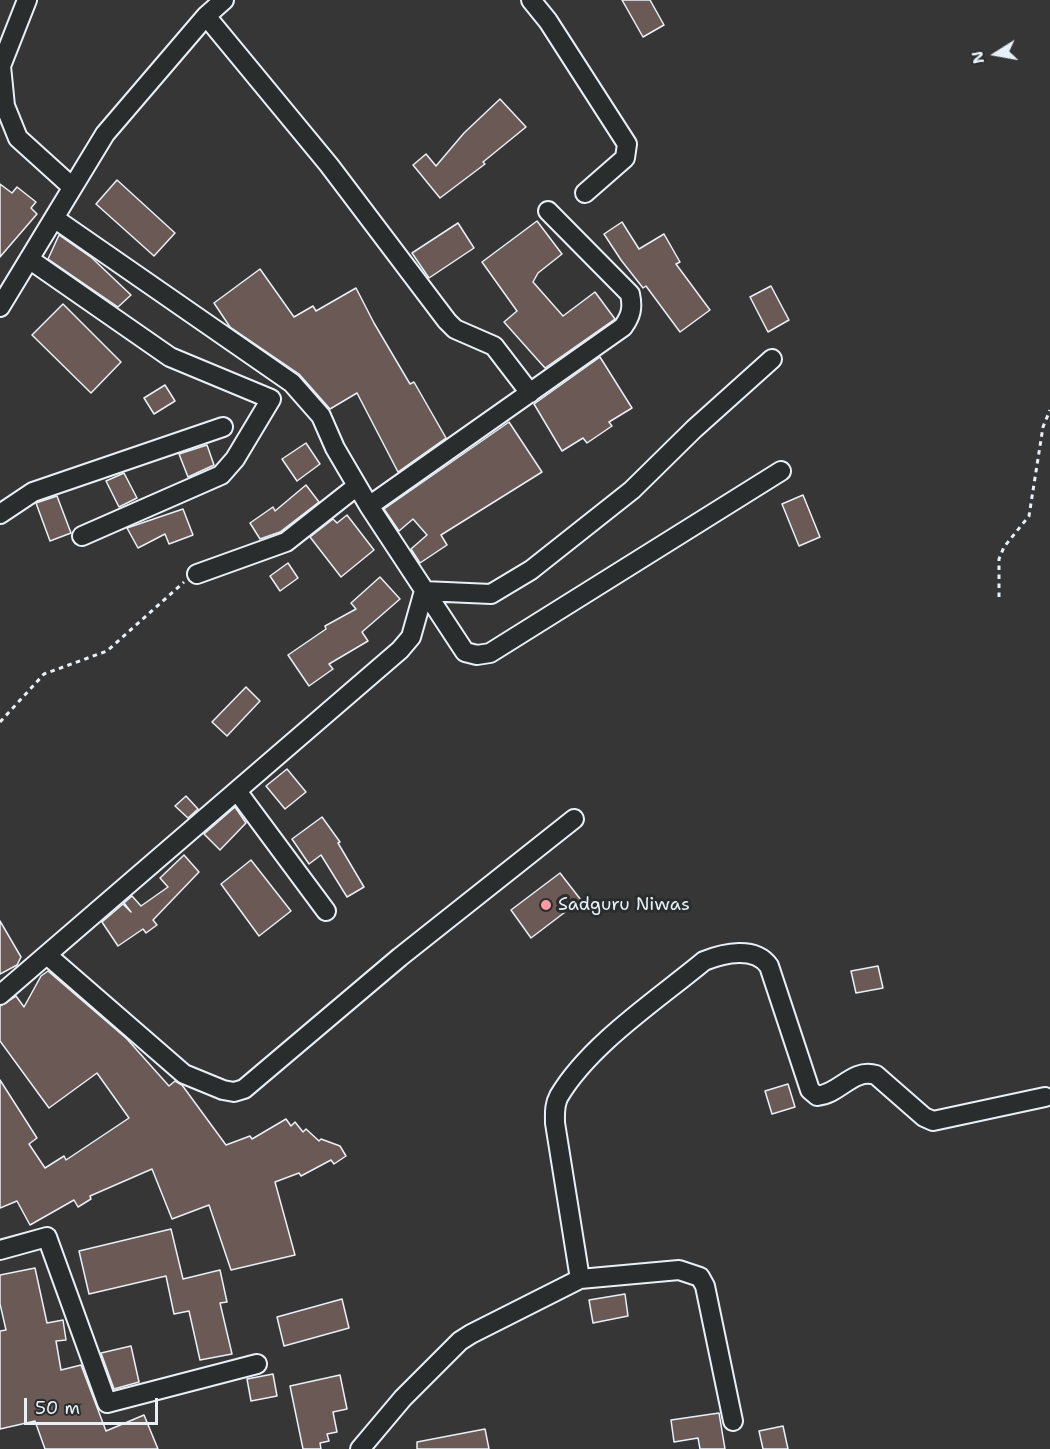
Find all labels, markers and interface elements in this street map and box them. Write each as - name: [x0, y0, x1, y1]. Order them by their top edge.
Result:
- north arrow: [966, 24, 1026, 84]
- text: N: [966, 49, 989, 66]
- place label: Sadguru Niwas: [558, 894, 690, 916]
- marker: Sadguru Niwas: [539, 898, 553, 912]
- scale bar: [27, 1386, 160, 1424]
- text: 50 m: [35, 1396, 80, 1420]

